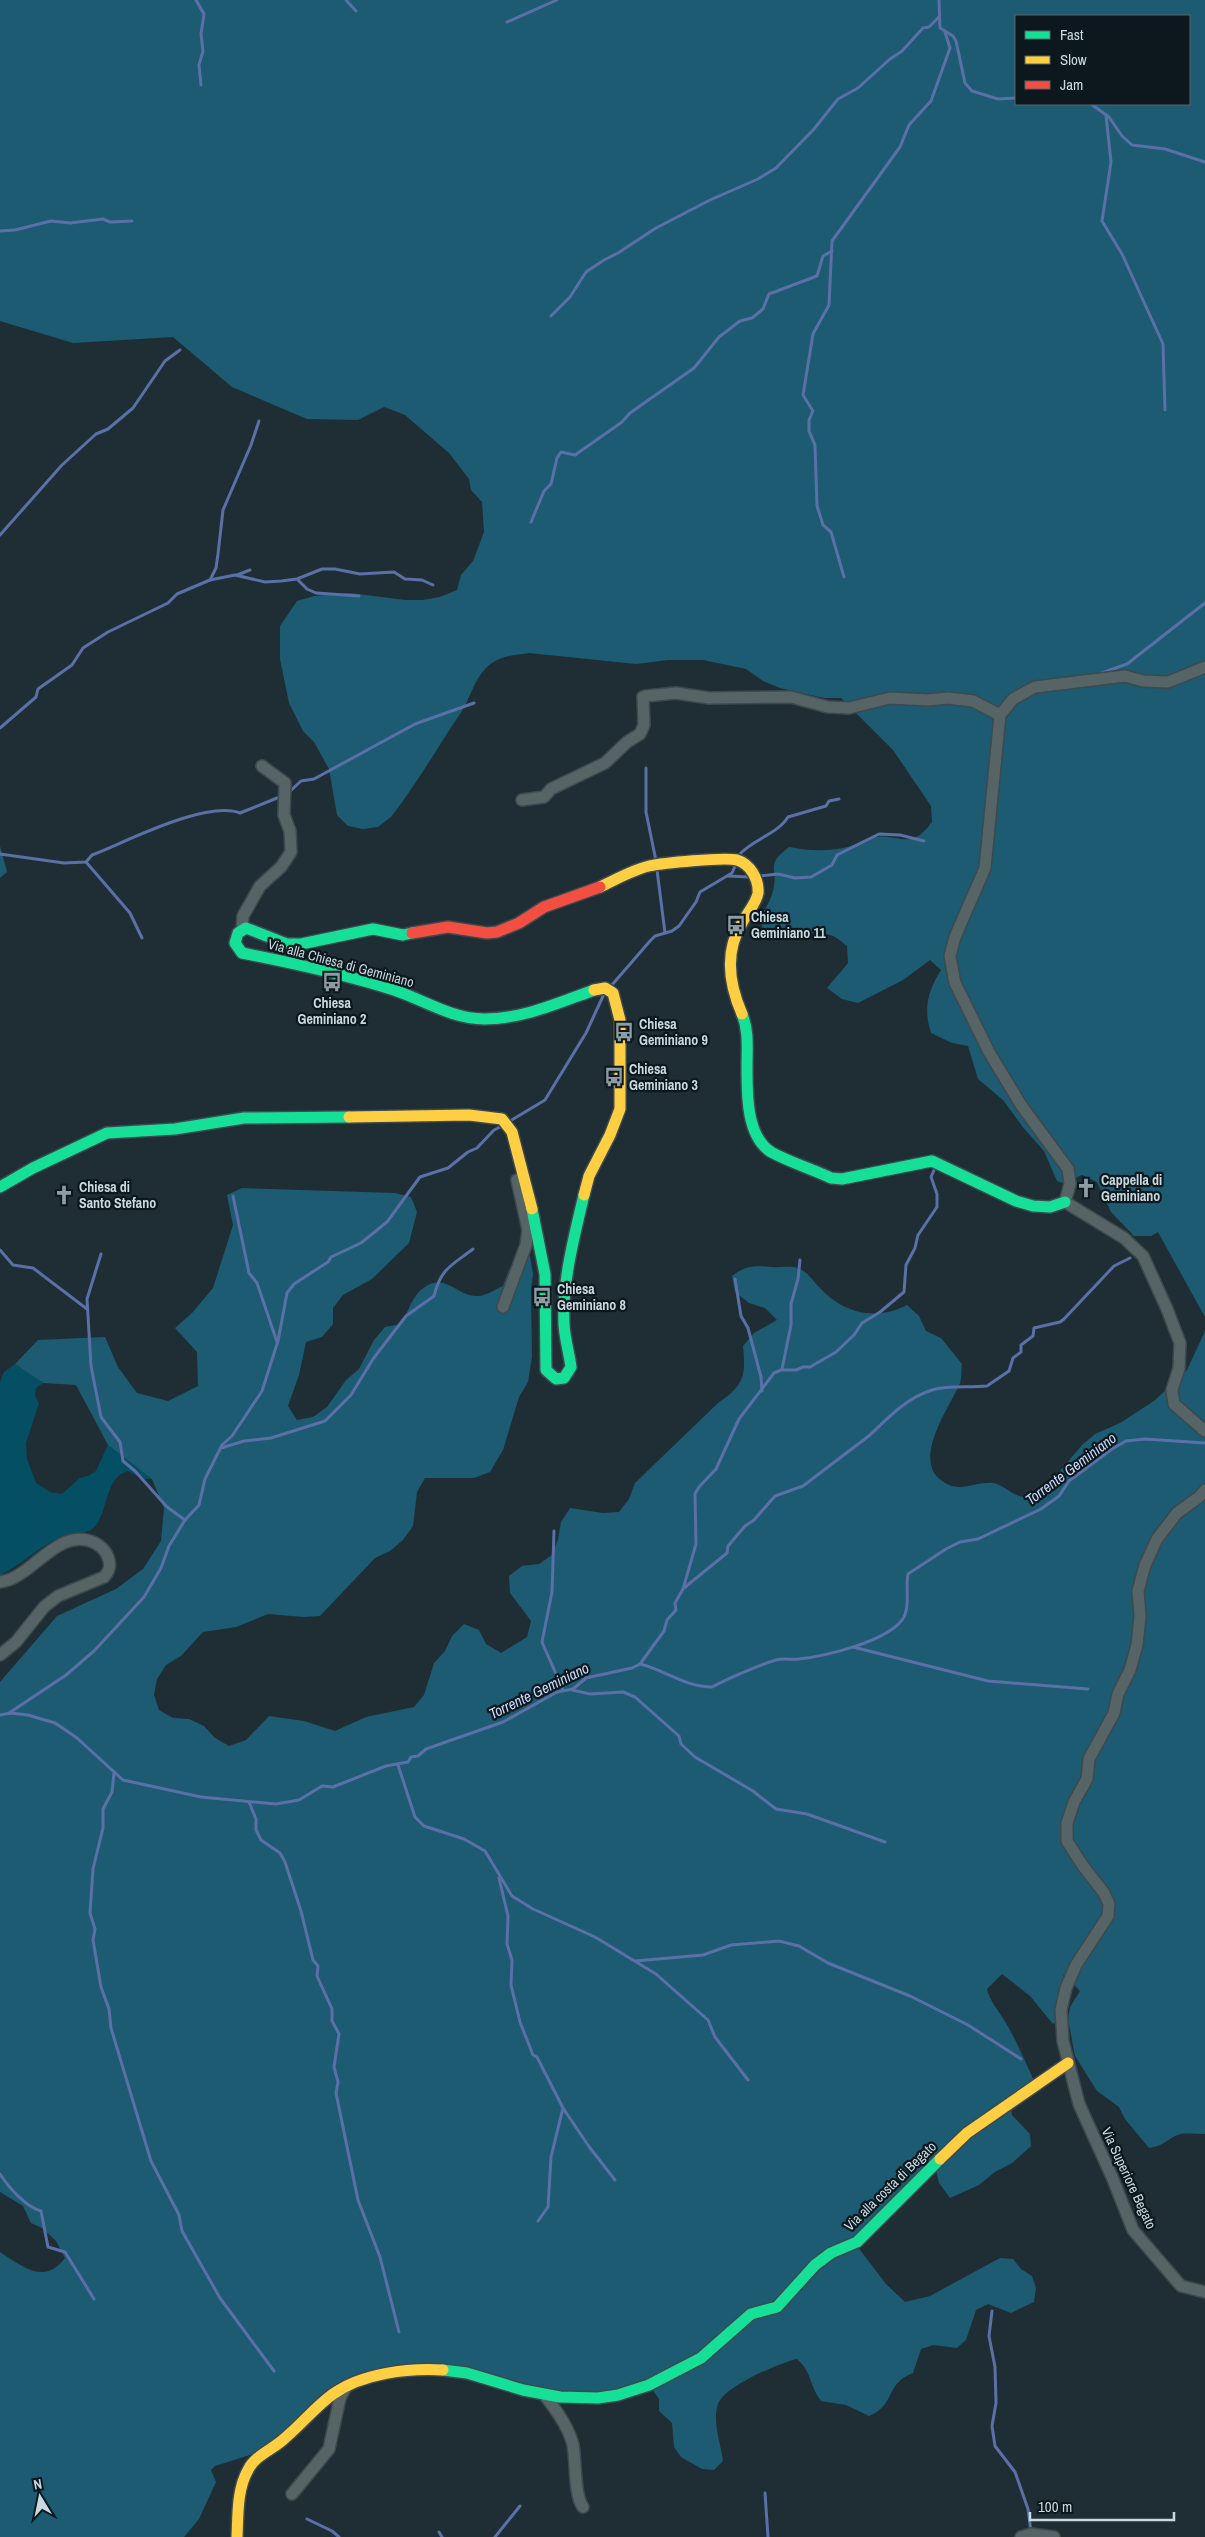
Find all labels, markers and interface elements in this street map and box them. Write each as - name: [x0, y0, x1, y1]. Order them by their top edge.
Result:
- legend: [1015, 15, 1190, 105]
- text: Fast: [1060, 24, 1084, 45]
- text: Slow: [1060, 49, 1087, 70]
- text: Jam: [1060, 74, 1083, 95]
- place label: Chiesa Geminiano 11: [751, 908, 826, 942]
- bus stop icon: Chiesa Geminiano 11: [725, 914, 747, 936]
- street label: Via alla Chiesa di Geminiano: [266, 935, 416, 991]
- bus stop icon: Chiesa Geminiano 2: [321, 971, 343, 993]
- place label: Chiesa Geminiano 2: [298, 994, 366, 1028]
- place label: Chiesa Geminiano 9: [639, 1015, 708, 1049]
- bus stop icon: Chiesa Geminiano 9: [613, 1021, 635, 1043]
- place label: Chiesa Geminiano 3: [629, 1060, 698, 1094]
- bus stop icon: Chiesa Geminiano 3: [603, 1066, 625, 1088]
- place label: Cappella di Geminiano: [1101, 1171, 1162, 1205]
- church icon: Cappella di Geminiano: [1075, 1177, 1097, 1199]
- place label: Chiesa di Santo Stefano: [79, 1178, 156, 1212]
- church icon: Chiesa di Santo Stefano: [53, 1184, 75, 1206]
- place label: Chiesa Geminiano 8: [557, 1280, 626, 1314]
- bus stop icon: Chiesa Geminiano 8: [531, 1286, 553, 1308]
- water label: Torrente Geminiano: [1021, 1427, 1121, 1510]
- water label: Torrente Geminiano: [485, 1657, 593, 1724]
- street label: Via Superiore Begato: [1098, 2124, 1160, 2232]
- street label: Via alla costa di Begato: [840, 2137, 940, 2235]
- north arrow: [15, 2472, 65, 2522]
- text: N: [32, 2475, 43, 2494]
- scale bar: [1030, 2490, 1174, 2522]
- text: 100 m: [1038, 2496, 1072, 2517]

